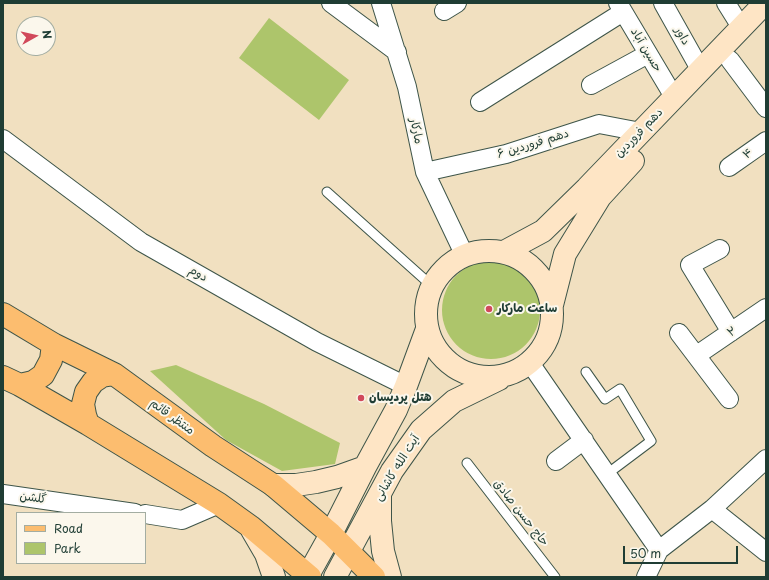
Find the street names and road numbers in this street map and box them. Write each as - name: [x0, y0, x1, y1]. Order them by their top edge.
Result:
- street label: داور: [671, 24, 693, 48]
- street label: حسین آباد: [627, 25, 665, 75]
- street label: دهم فروردین: [612, 105, 666, 161]
- street label: مارکار: [406, 117, 426, 145]
- street label: دهم فروردین ۶: [495, 126, 571, 162]
- street label: ۴: [740, 146, 756, 162]
- street label: دوم: [186, 263, 210, 285]
- street label: ۲: [725, 324, 739, 340]
- street label: منتظر قائم: [147, 396, 197, 438]
- street label: آیت الله کاشانی: [371, 432, 423, 504]
- street label: حاج حسن صادق: [490, 477, 552, 549]
- street label: گلشن: [19, 489, 47, 507]

